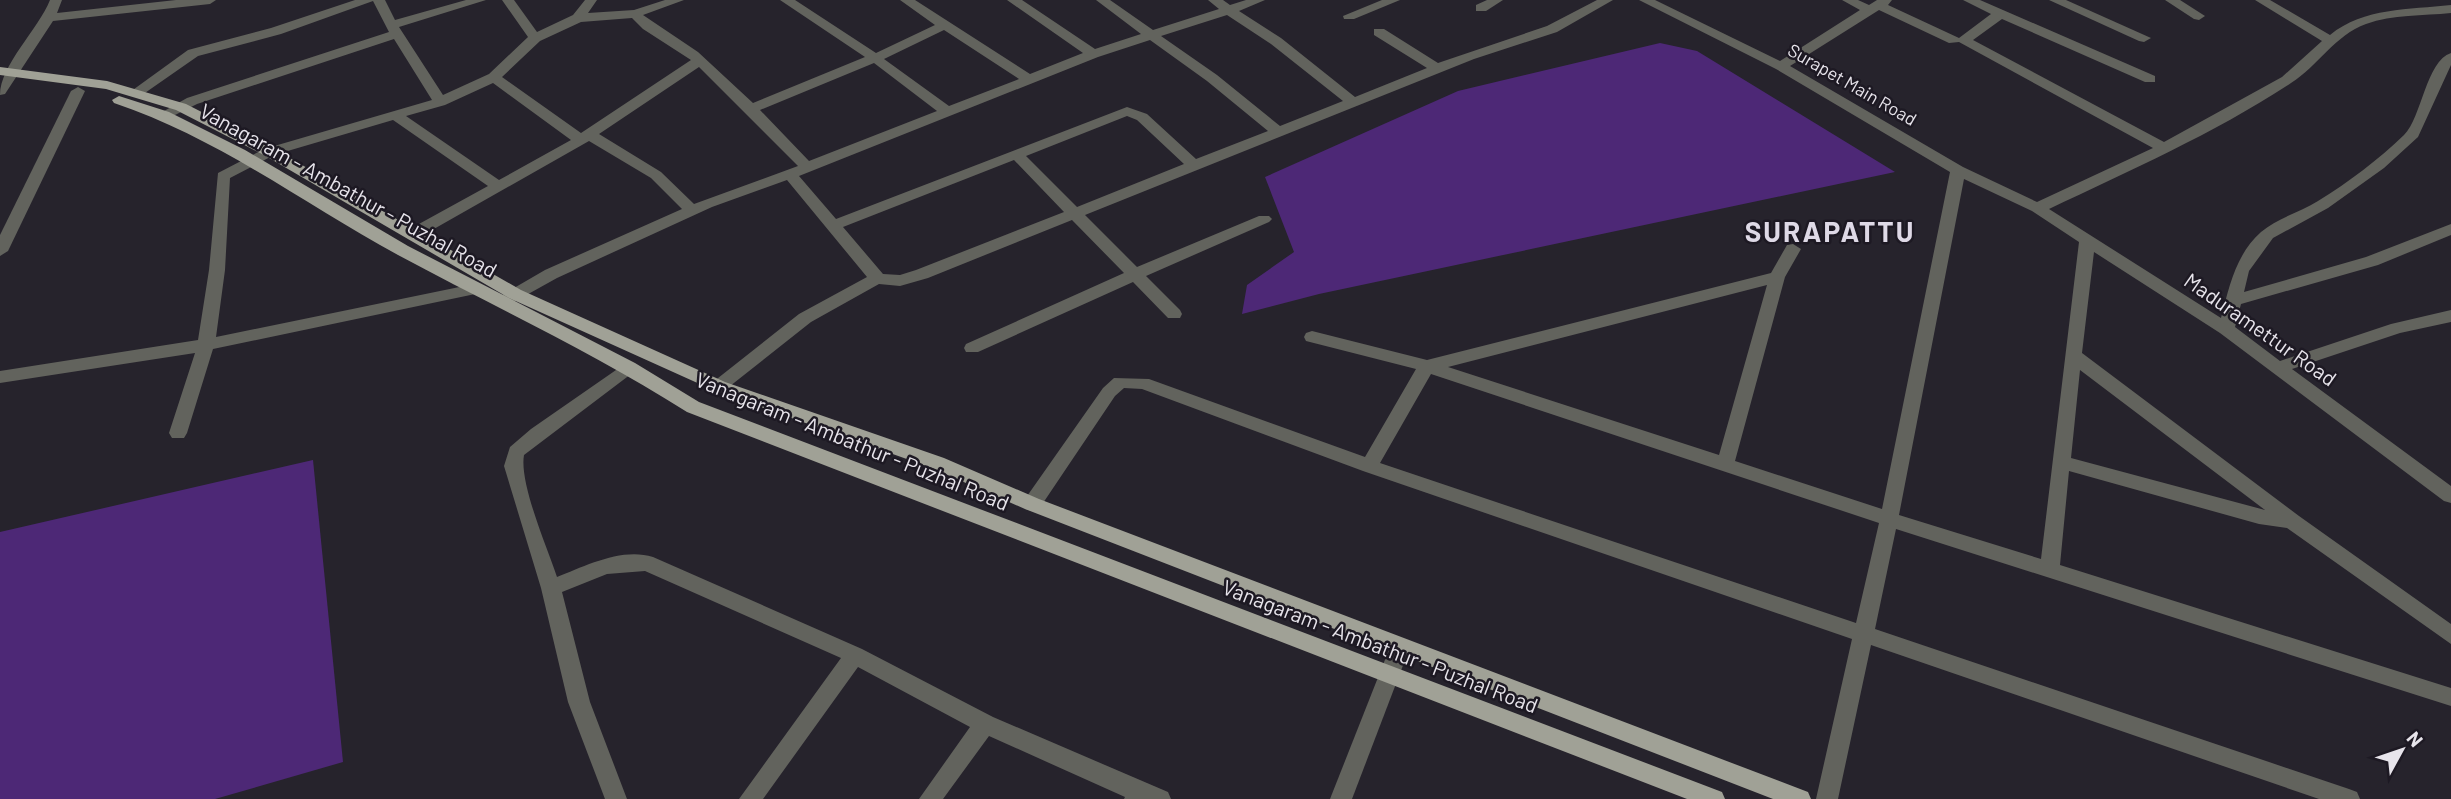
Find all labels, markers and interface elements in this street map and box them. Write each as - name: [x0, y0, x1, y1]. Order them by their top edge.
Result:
- street label: Surapet Main Road: [1784, 38, 1921, 130]
- street label: Vanagaram - Ambathur - Puzhal Road: [196, 97, 502, 282]
- district label: SURAPATTU: [1745, 214, 1915, 248]
- street label: Maduramettur Road: [2180, 267, 2342, 391]
- street label: Vanagaram - Ambathur - Puzhal Road: [692, 366, 1013, 515]
- street label: Vanagaram - Ambathur - Puzhal Road: [1219, 574, 1542, 717]
- north arrow: [2367, 715, 2437, 785]
- text: N: [2403, 727, 2428, 751]

